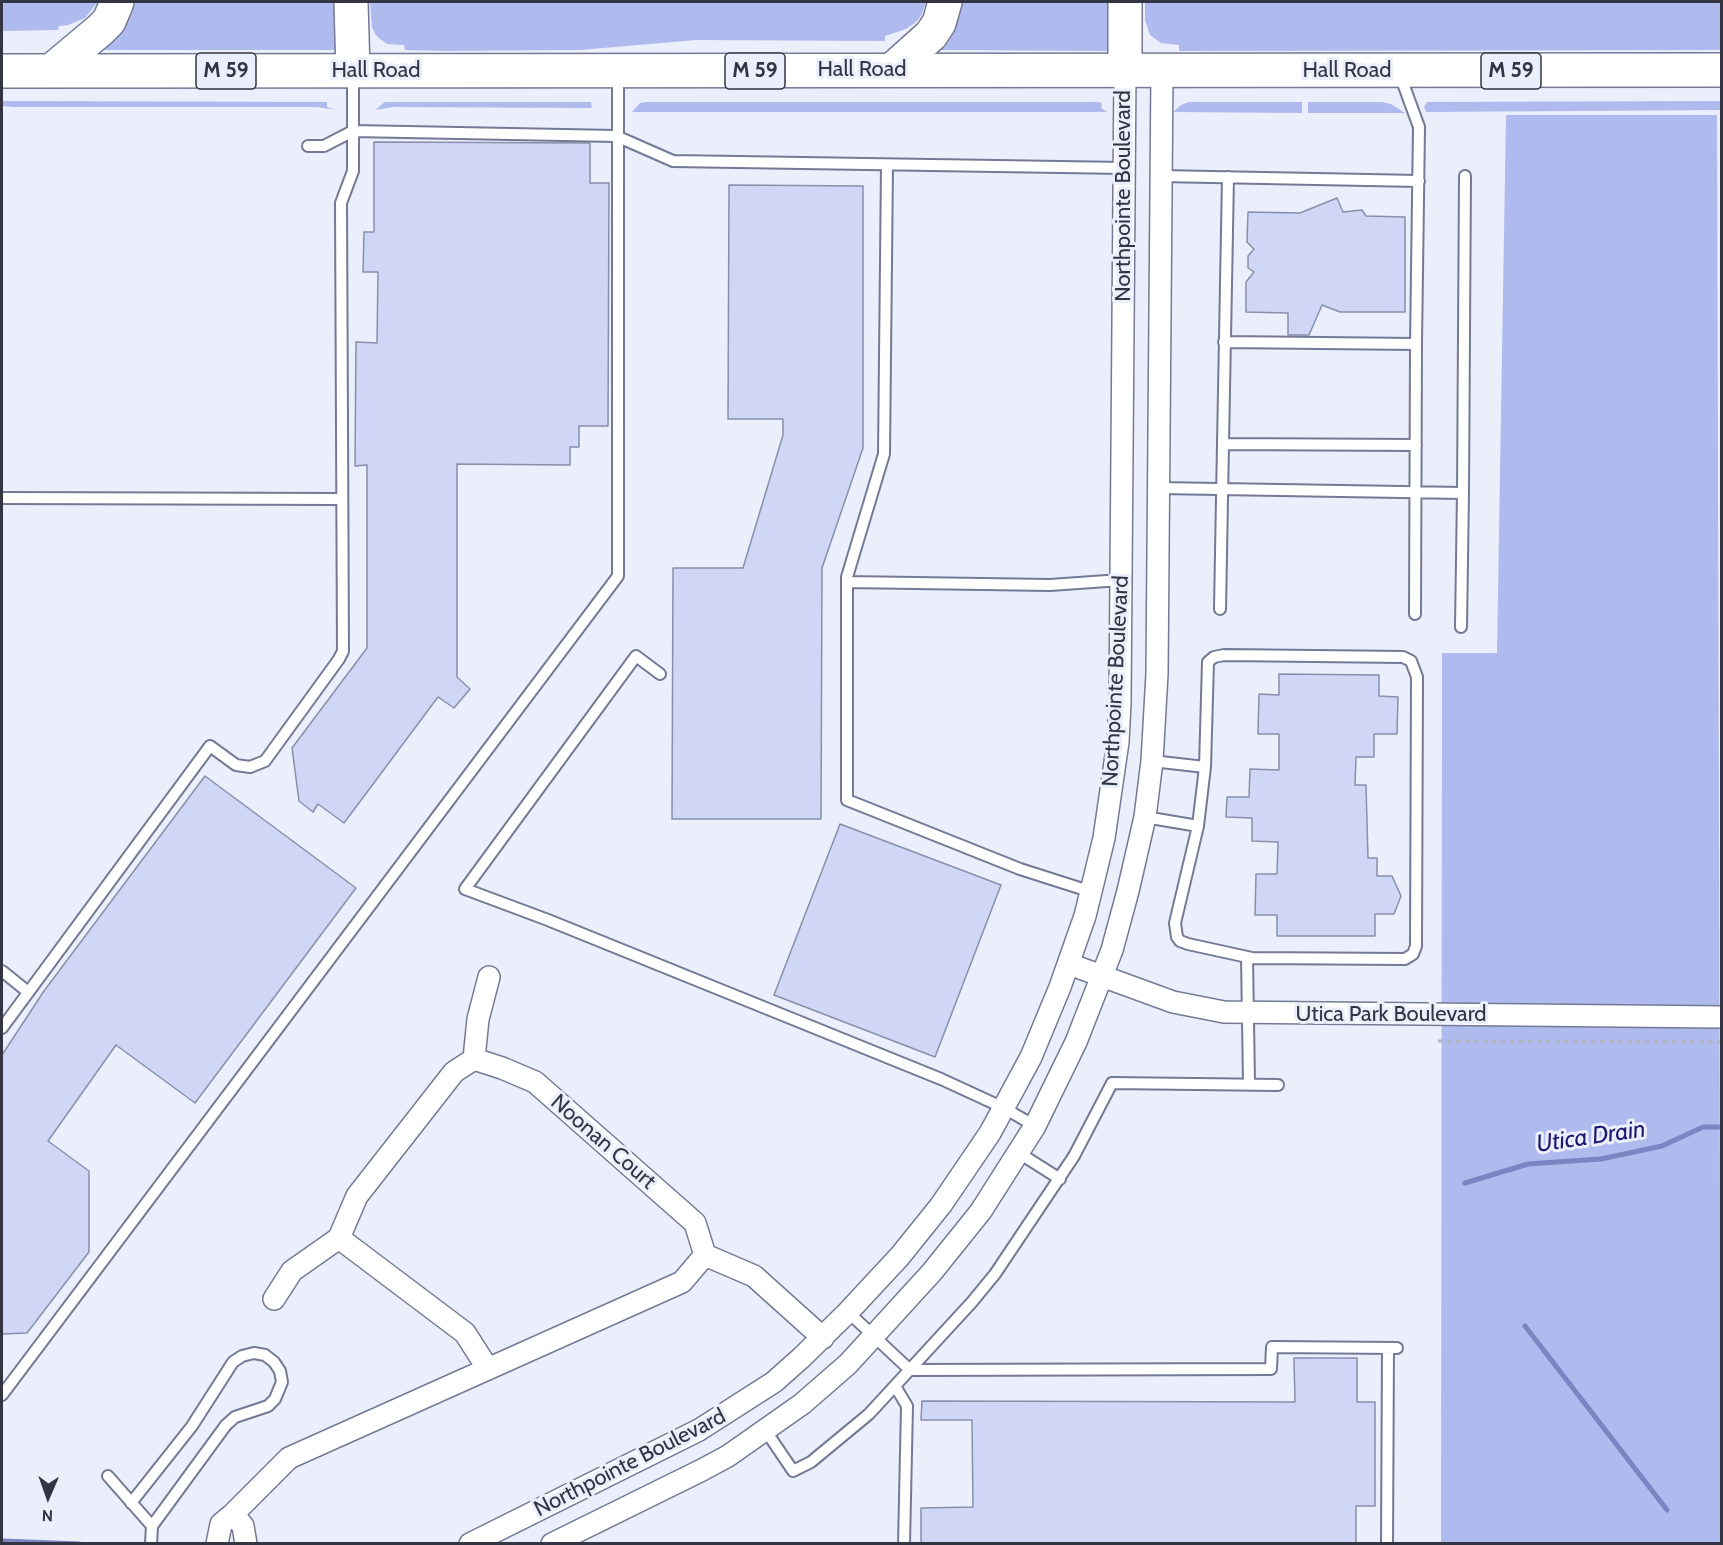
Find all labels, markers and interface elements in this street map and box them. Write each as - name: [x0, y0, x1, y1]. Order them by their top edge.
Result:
- road number: M 59: [196, 53, 256, 89]
- road number: M 59: [725, 53, 785, 89]
- road number: M 59: [1481, 53, 1541, 89]
- street label: Hall Road: [818, 57, 906, 83]
- street label: Hall Road: [332, 58, 420, 84]
- street label: Hall Road: [1303, 58, 1391, 84]
- street label: Northpointe Boulevard: [1111, 90, 1137, 302]
- street label: Northpointe Boulevard: [1097, 575, 1135, 787]
- street label: Utica Park Boulevard: [1295, 1002, 1487, 1028]
- street label: Noonan Court: [545, 1089, 661, 1195]
- water label: Utica Drain: [1535, 1115, 1647, 1159]
- street label: Northpointe Boulevard: [530, 1403, 730, 1523]
- north arrow: [18, 1467, 78, 1527]
- text: N: [41, 1506, 53, 1525]

